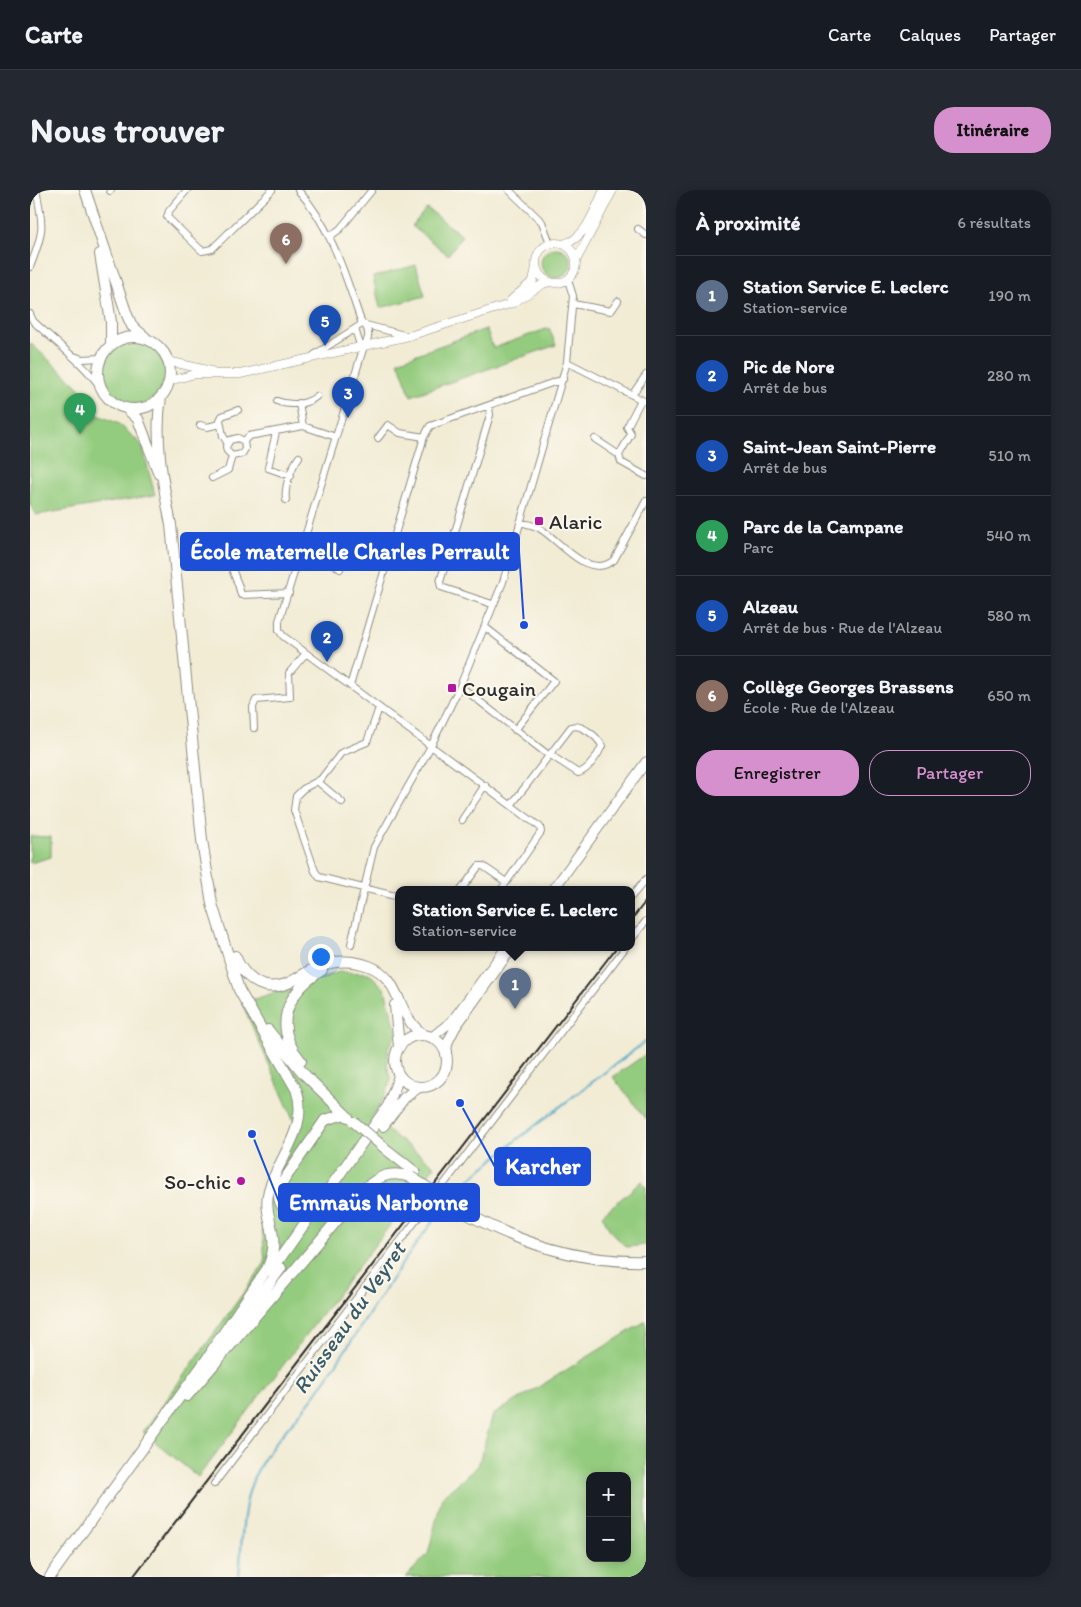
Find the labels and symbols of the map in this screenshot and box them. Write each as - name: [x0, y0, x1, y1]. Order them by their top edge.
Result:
- pin: 6: [270, 223, 302, 264]
- pin: 5: [309, 305, 341, 346]
- pin: 3: [332, 377, 364, 418]
- pin: 4: [64, 393, 96, 434]
- place label: Alaric: [549, 509, 603, 534]
- marker: Alaric: [533, 515, 545, 527]
- callout: École maternelle Charles Perrault: [181, 533, 519, 570]
- text: École maternelle Charles Perrault: [190, 538, 510, 565]
- pin: 2: [311, 621, 343, 662]
- place label: Cougain: [462, 676, 536, 701]
- marker: Cougain: [446, 682, 458, 694]
- your location: [308, 944, 334, 970]
- pin: 1: [499, 968, 531, 1009]
- callout: Karcher: [495, 1148, 590, 1185]
- text: Karcher: [505, 1153, 582, 1180]
- place label: So-chic: [164, 1169, 231, 1194]
- marker: So-chic: [235, 1175, 247, 1187]
- callout: Emmaüs Narbonne: [279, 1184, 479, 1221]
- text: Emmaüs Narbonne: [289, 1189, 469, 1216]
- water label: Ruisseau du Veyret: [287, 1236, 412, 1399]

